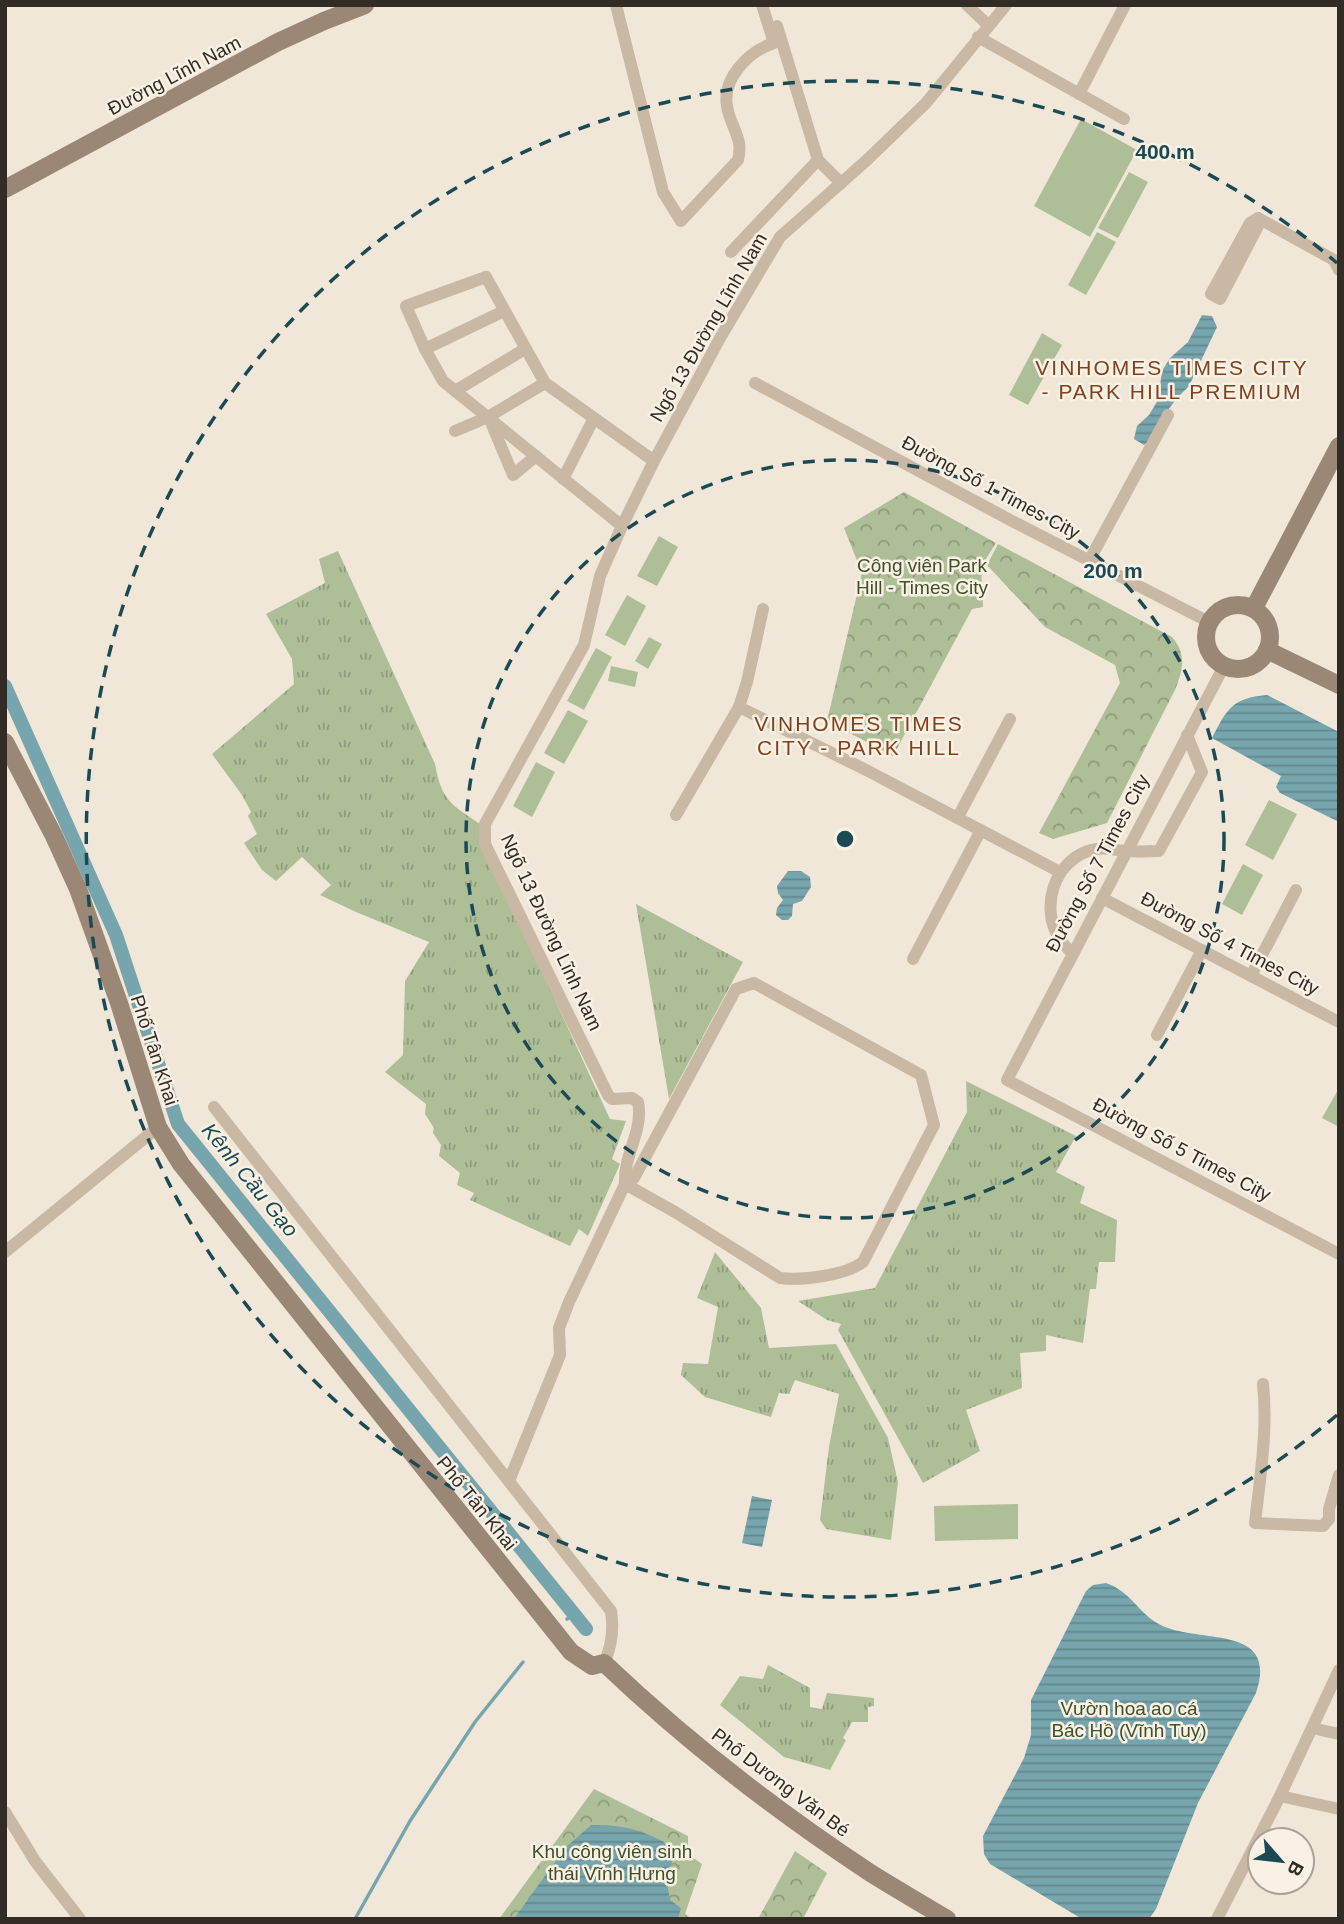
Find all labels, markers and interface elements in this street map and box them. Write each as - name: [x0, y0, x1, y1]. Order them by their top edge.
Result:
- street label: Đường Lĩnh Nam: [104, 32, 244, 119]
- text: 400 m: [1135, 140, 1195, 163]
- street label: Ngõ 13 Đường Lĩnh Nam: [646, 229, 771, 425]
- district label: VINHOMES TIMES CITY - PARK HILL PREMIUM: [1035, 356, 1309, 403]
- street label: Đường Số 1 Times City: [898, 432, 1084, 544]
- park label: Công viên Park Hill - Times City: [856, 555, 988, 598]
- text: 200 m: [1083, 559, 1143, 582]
- district label: VINHOMES TIMES CITY - PARK HILL: [754, 712, 964, 759]
- street label: Đường Số 7 Times City: [1042, 770, 1154, 956]
- centre of rings: [833, 827, 857, 851]
- street label: Ngõ 13 Đường Lĩnh Nam: [497, 831, 606, 1034]
- street label: Đường Số 4 Times City: [1137, 888, 1323, 1000]
- street label: Phố Tân Khai: [127, 992, 182, 1108]
- street label: Đường Số 5 Times City: [1089, 1094, 1275, 1206]
- water label: Kênh Cầu Gạo: [198, 1118, 303, 1241]
- street label: Phố Tân Khai: [432, 1452, 521, 1555]
- park label: Vườn hoa ao cá Bác Hồ (Vĩnh Tuy): [1051, 1698, 1207, 1741]
- street label: Phố Dương Văn Bé: [708, 1724, 854, 1841]
- north arrow: [1246, 1826, 1316, 1896]
- park label: Khu công viên sinh thái Vĩnh Hưng: [532, 1841, 692, 1884]
- text: B: [1283, 1858, 1308, 1880]

